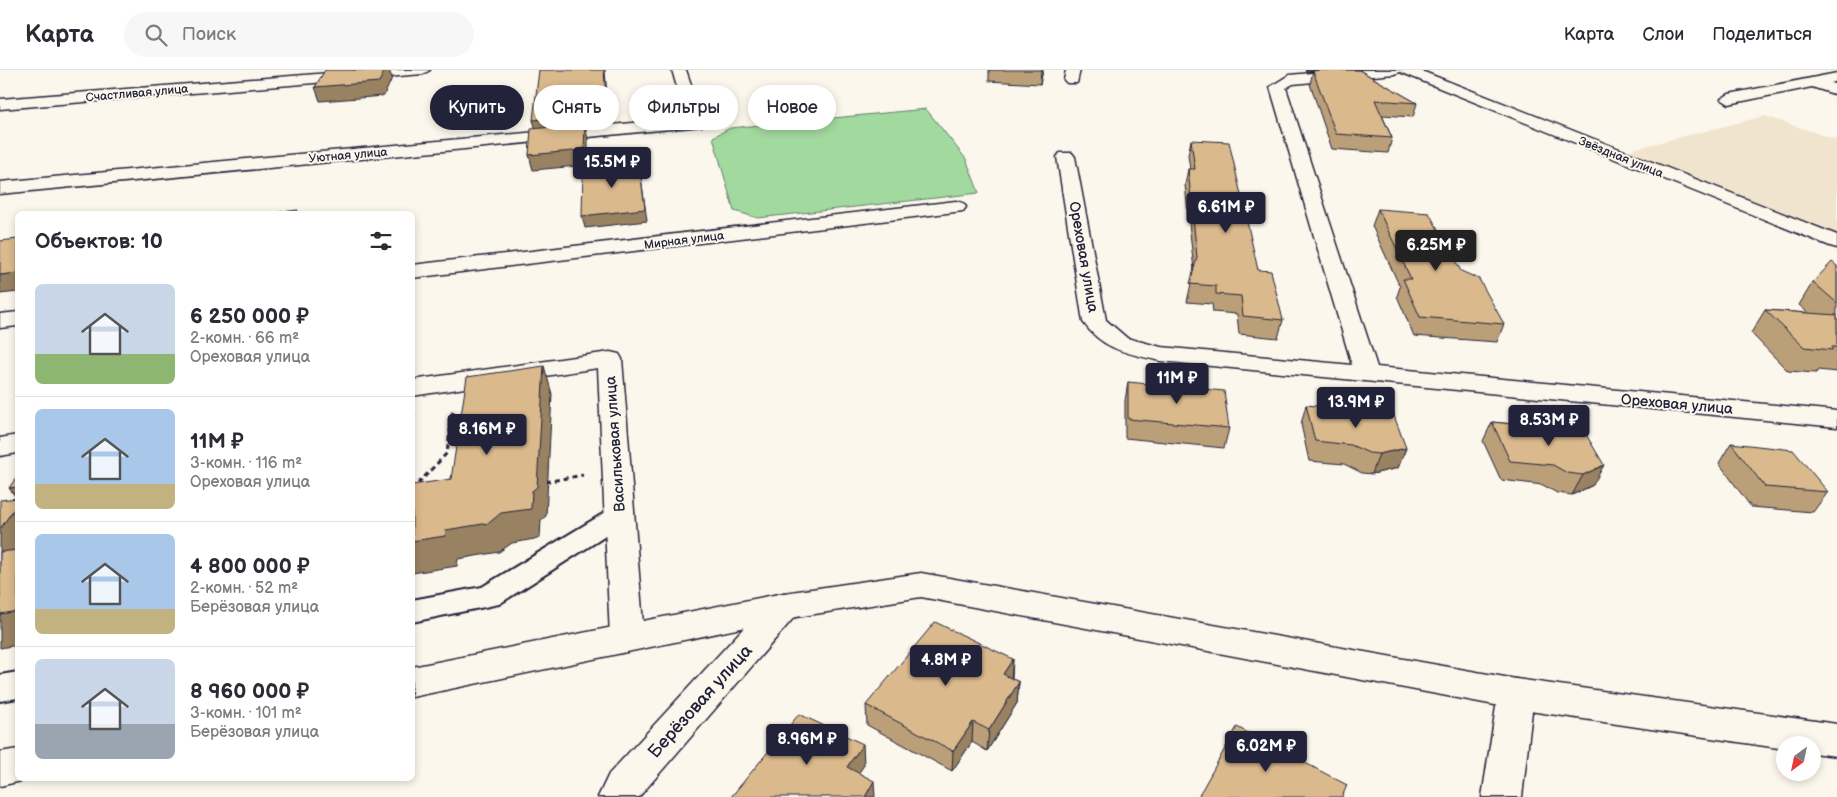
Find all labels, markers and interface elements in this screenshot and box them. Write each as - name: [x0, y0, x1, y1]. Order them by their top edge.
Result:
- search box: [124, 12, 474, 57]
- text: Карта: [25, 20, 94, 49]
- icon: search: [142, 21, 170, 49]
- text: Поиск: [182, 23, 236, 46]
- text: Карта: [1564, 24, 1614, 45]
- text: Слои: [1642, 24, 1684, 45]
- text: Поделиться: [1712, 24, 1812, 45]
- street label: Счастливая улица: [85, 82, 189, 105]
- chip: Купить: [430, 85, 524, 130]
- chip: Снять: [534, 85, 619, 130]
- chip: Фильтры: [629, 85, 738, 130]
- chip: Новое: [748, 85, 836, 130]
- street label: Звёздная улица: [1576, 134, 1665, 181]
- street label: Уютная улица: [308, 145, 388, 166]
- pin: 15.5M ₽: [566, 146, 658, 189]
- text: 15.5M ₽: [584, 153, 640, 172]
- pin: 6.61M ₽: [1180, 191, 1272, 234]
- text: 6.61M ₽: [1197, 198, 1255, 217]
- street label: Ореховая улица: [1064, 200, 1103, 314]
- icon: filters: [367, 227, 395, 255]
- street label: Мирная улица: [643, 228, 725, 253]
- text: Объектов: 10: [35, 229, 163, 254]
- pin: 6.25M ₽: [1390, 230, 1482, 272]
- text: 6.25M ₽: [1406, 236, 1466, 255]
- icon: home: [75, 304, 135, 364]
- text: 6 250 000 ₽: [190, 304, 309, 329]
- text: 2-комн. · 66 m²: [190, 329, 299, 348]
- text: Ореховая улица: [190, 348, 310, 367]
- pin: 11M ₽: [1142, 362, 1212, 405]
- text: 11M ₽: [1157, 369, 1197, 388]
- street label: Васильковая улица: [601, 375, 630, 513]
- pin: 13.9M ₽: [1310, 386, 1402, 429]
- street label: Ореховая улица: [1620, 390, 1734, 419]
- text: 13.9M ₽: [1328, 393, 1384, 412]
- pin: 8.53M ₽: [1503, 404, 1595, 447]
- text: 8.53M ₽: [1519, 411, 1579, 430]
- pin: 8.16M ₽: [441, 414, 533, 456]
- text: 8.16M ₽: [459, 420, 516, 439]
- icon: home: [75, 429, 135, 489]
- text: 11M ₽: [190, 429, 244, 454]
- text: 3-комн. · 116 m²: [190, 454, 302, 473]
- text: Ореховая улица: [190, 473, 310, 492]
- icon: home: [75, 554, 135, 614]
- text: 4 800 000 ₽: [190, 554, 310, 579]
- text: 2-комн. · 52 m²: [190, 579, 298, 598]
- text: Берёзовая улица: [190, 598, 319, 617]
- street label: Берёзовая улица: [644, 640, 757, 762]
- pin: 4.8M ₽: [905, 644, 987, 687]
- text: 4.8M ₽: [921, 651, 971, 670]
- icon: home: [75, 679, 135, 739]
- text: 8 960 000 ₽: [190, 679, 309, 704]
- text: 3-комн. · 101 m²: [190, 704, 302, 723]
- text: Берёзовая улица: [190, 723, 319, 742]
- pin: 8.96M ₽: [761, 724, 853, 766]
- text: 8.96M ₽: [777, 730, 837, 749]
- pin: 6.02M ₽: [1220, 730, 1312, 773]
- north arrow: [1776, 736, 1821, 781]
- map controls: [1776, 736, 1821, 781]
- text: 6.02M ₽: [1236, 737, 1296, 756]

